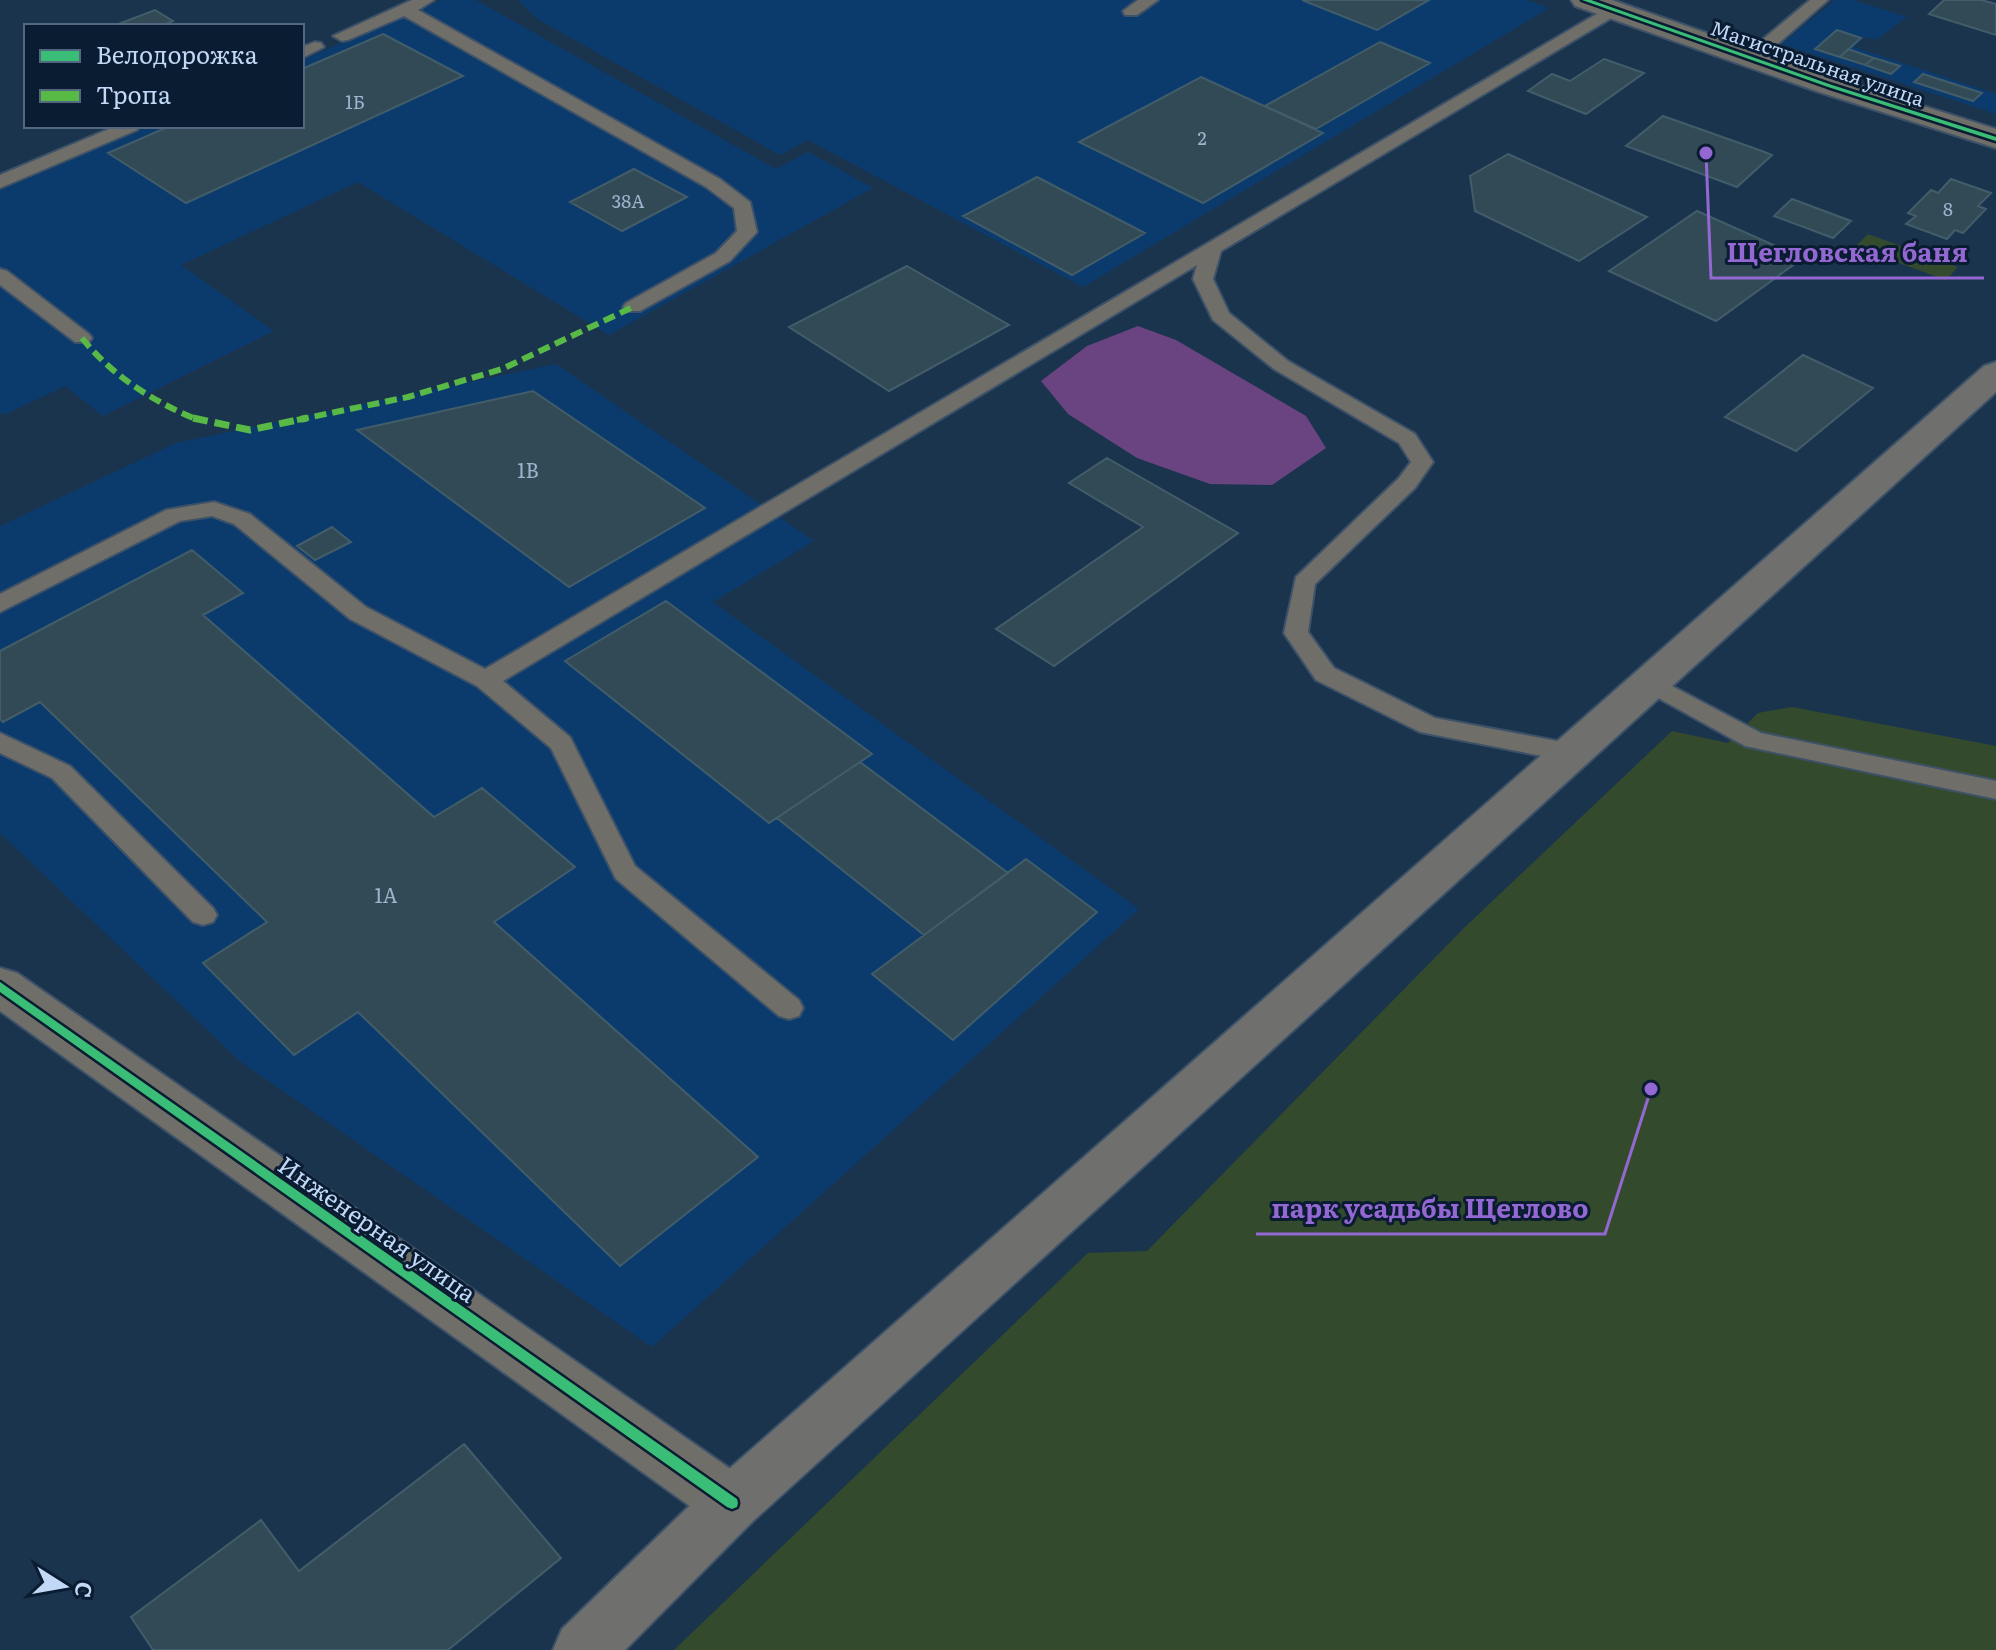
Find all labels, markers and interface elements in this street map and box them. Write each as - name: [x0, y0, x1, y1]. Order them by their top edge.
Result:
- street label: Магистральная улица: [1707, 11, 1929, 113]
- legend: [24, 24, 304, 128]
- text: Велодорожка: [96, 36, 258, 71]
- text: Тропа: [96, 76, 171, 111]
- house number: 1Б: [345, 88, 365, 115]
- house number: 2: [1197, 124, 1207, 151]
- house number: 38А: [612, 187, 644, 214]
- house number: 8: [1943, 195, 1953, 222]
- callout: Щегловская баня: [1711, 228, 1984, 278]
- text: Щегловская баня: [1727, 231, 1967, 270]
- house number: 1В: [517, 454, 539, 484]
- house number: 1А: [375, 879, 398, 909]
- street label: Инженерная улица: [272, 1146, 484, 1310]
- callout: парк усадьбы Щеглово: [1256, 1184, 1605, 1234]
- text: парк усадьбы Щеглово: [1272, 1187, 1588, 1226]
- north arrow: [24, 1546, 104, 1626]
- text: С: [67, 1579, 103, 1601]

